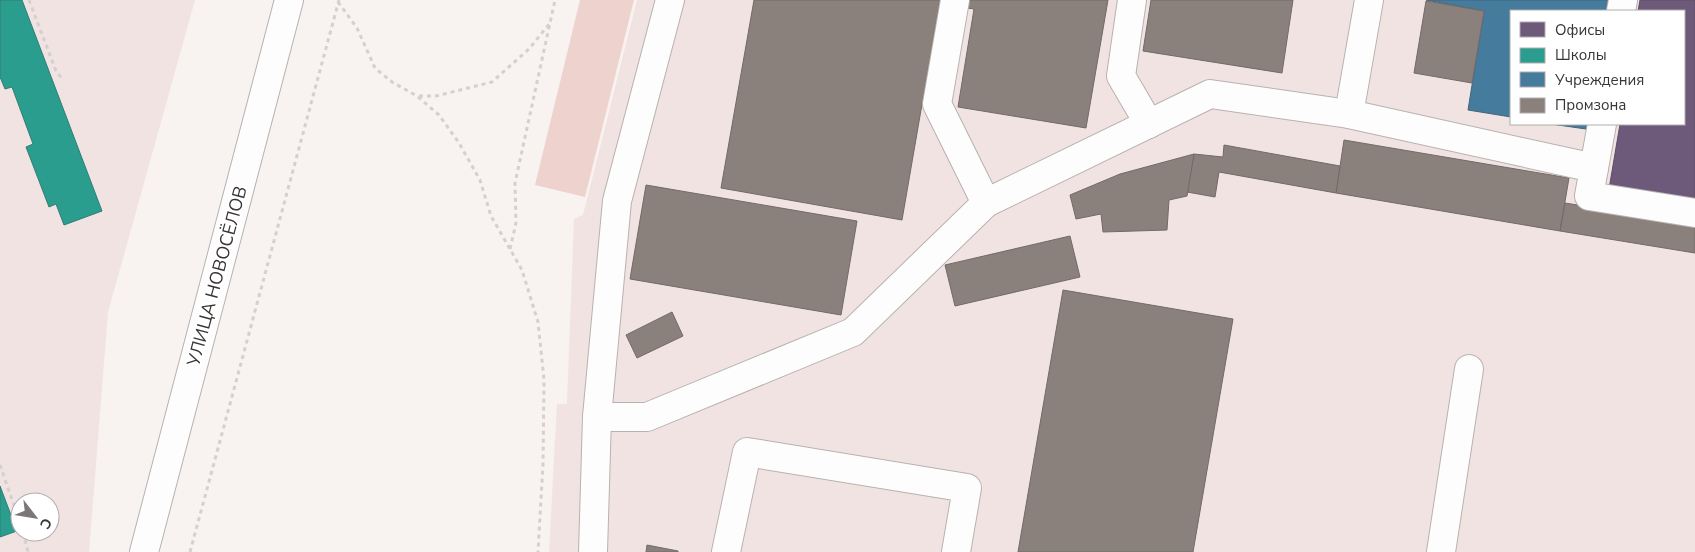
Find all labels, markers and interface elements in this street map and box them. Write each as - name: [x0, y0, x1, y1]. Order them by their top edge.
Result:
- legend: [1510, 10, 1685, 125]
- text: Офисы: [1555, 20, 1605, 40]
- text: Школы: [1555, 45, 1607, 65]
- text: Учреждения: [1554, 70, 1644, 90]
- text: Промзона: [1555, 95, 1626, 115]
- street label: УЛИЦА НОВОСЁЛОВ: [181, 183, 253, 370]
- north arrow: [10, 492, 60, 542]
- text: С: [35, 514, 56, 533]

